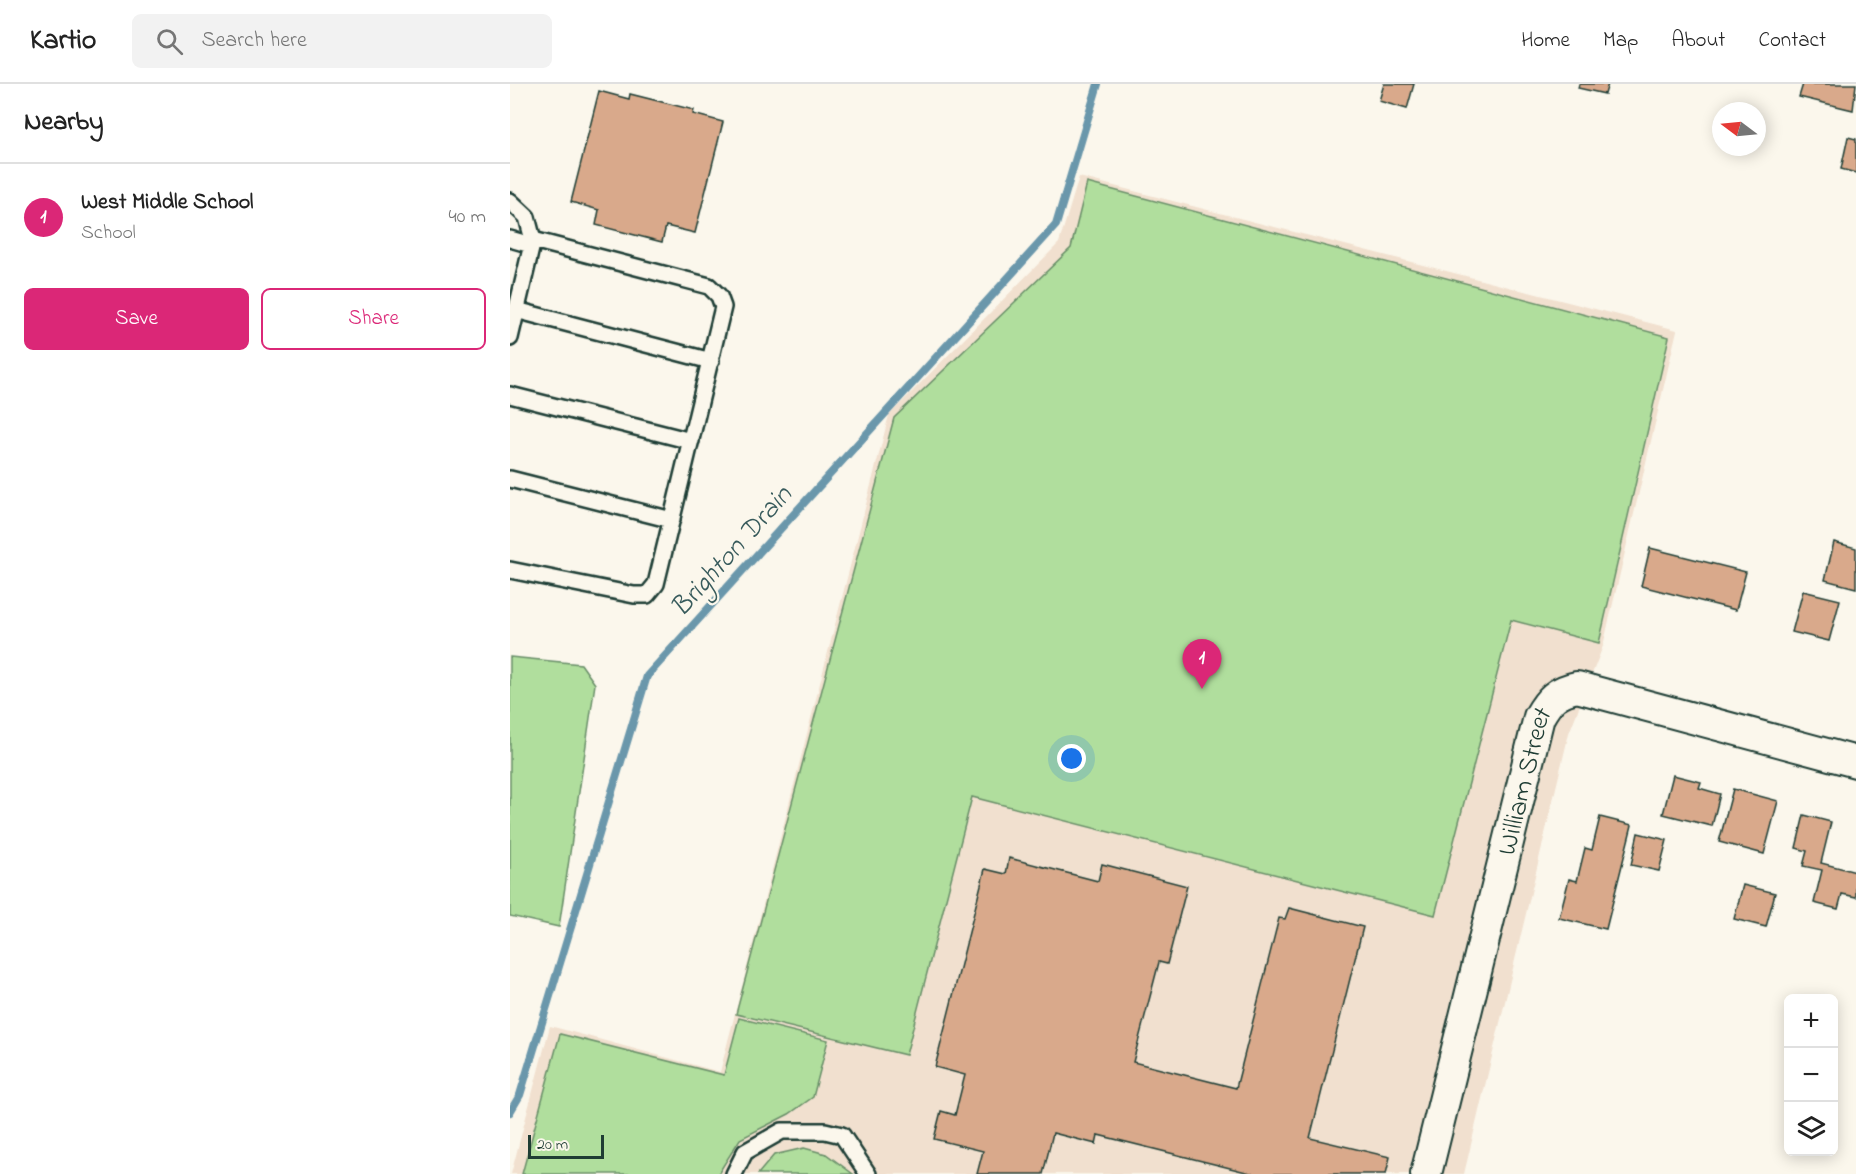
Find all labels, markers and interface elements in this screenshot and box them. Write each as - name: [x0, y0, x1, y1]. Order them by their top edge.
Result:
- search box: [132, 14, 552, 68]
- text: Kartio: [30, 21, 96, 62]
- icon: search: [153, 25, 186, 58]
- text: Search here: [201, 25, 307, 57]
- text: Home: [1521, 26, 1570, 56]
- text: Map: [1603, 26, 1638, 56]
- text: About: [1671, 26, 1725, 56]
- text: Contact: [1758, 26, 1826, 56]
- north arrow: [1712, 102, 1766, 156]
- text: Nearby: [24, 104, 103, 142]
- text: West Middle School: [81, 187, 253, 219]
- text: 1: [40, 203, 47, 232]
- text: 40 m: [449, 203, 486, 232]
- text: School: [81, 219, 136, 248]
- button: Save: [24, 288, 249, 350]
- button: Share: [261, 288, 486, 350]
- water label: Brighton Drain: [662, 476, 804, 627]
- pin: 1: [1182, 640, 1222, 689]
- street label: William Street: [1489, 700, 1563, 860]
- your location: [1057, 744, 1086, 773]
- map controls: [1784, 994, 1838, 1156]
- button: +: [1784, 994, 1838, 1048]
- button: −: [1784, 1048, 1838, 1102]
- button: layers: [1784, 1102, 1838, 1156]
- scale bar: [528, 1132, 604, 1160]
- text: 20 m: [537, 1133, 568, 1157]

